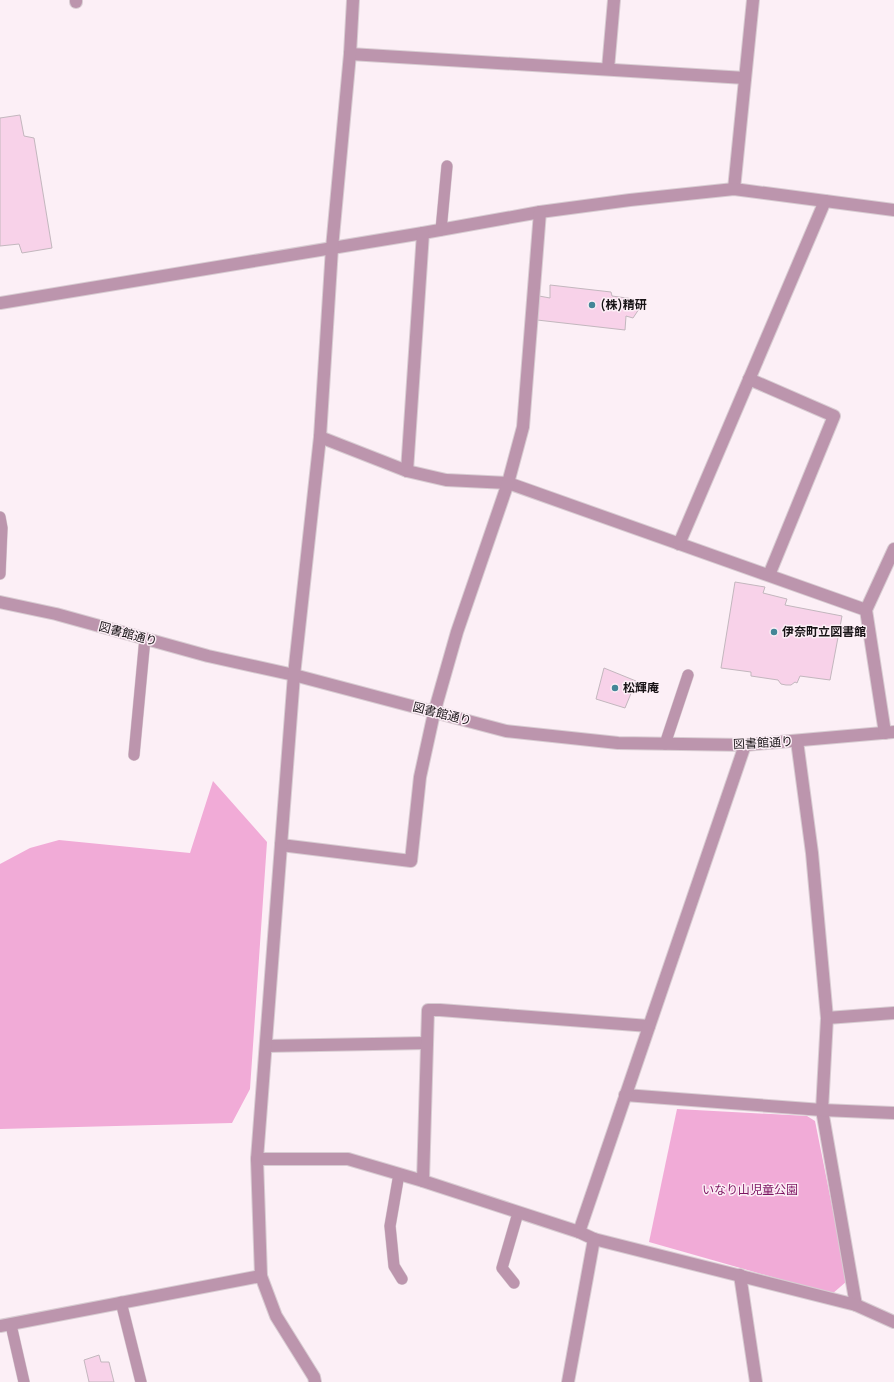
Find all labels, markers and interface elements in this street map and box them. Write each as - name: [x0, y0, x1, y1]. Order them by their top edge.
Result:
- place label: (株)精研: [600, 296, 647, 313]
- marker: (株)精研: [587, 300, 597, 310]
- street label: 図書館通り: [97, 618, 159, 649]
- place label: 伊奈町立図書館: [782, 623, 866, 640]
- marker: 伊奈町立図書館: [769, 627, 779, 637]
- place label: 松輝庵: [623, 679, 659, 696]
- marker: 松輝庵: [610, 683, 620, 693]
- street label: 図書館通り: [411, 698, 473, 729]
- street label: 図書館通り: [733, 732, 793, 753]
- park label: いなり山児童公園: [702, 1181, 798, 1198]

